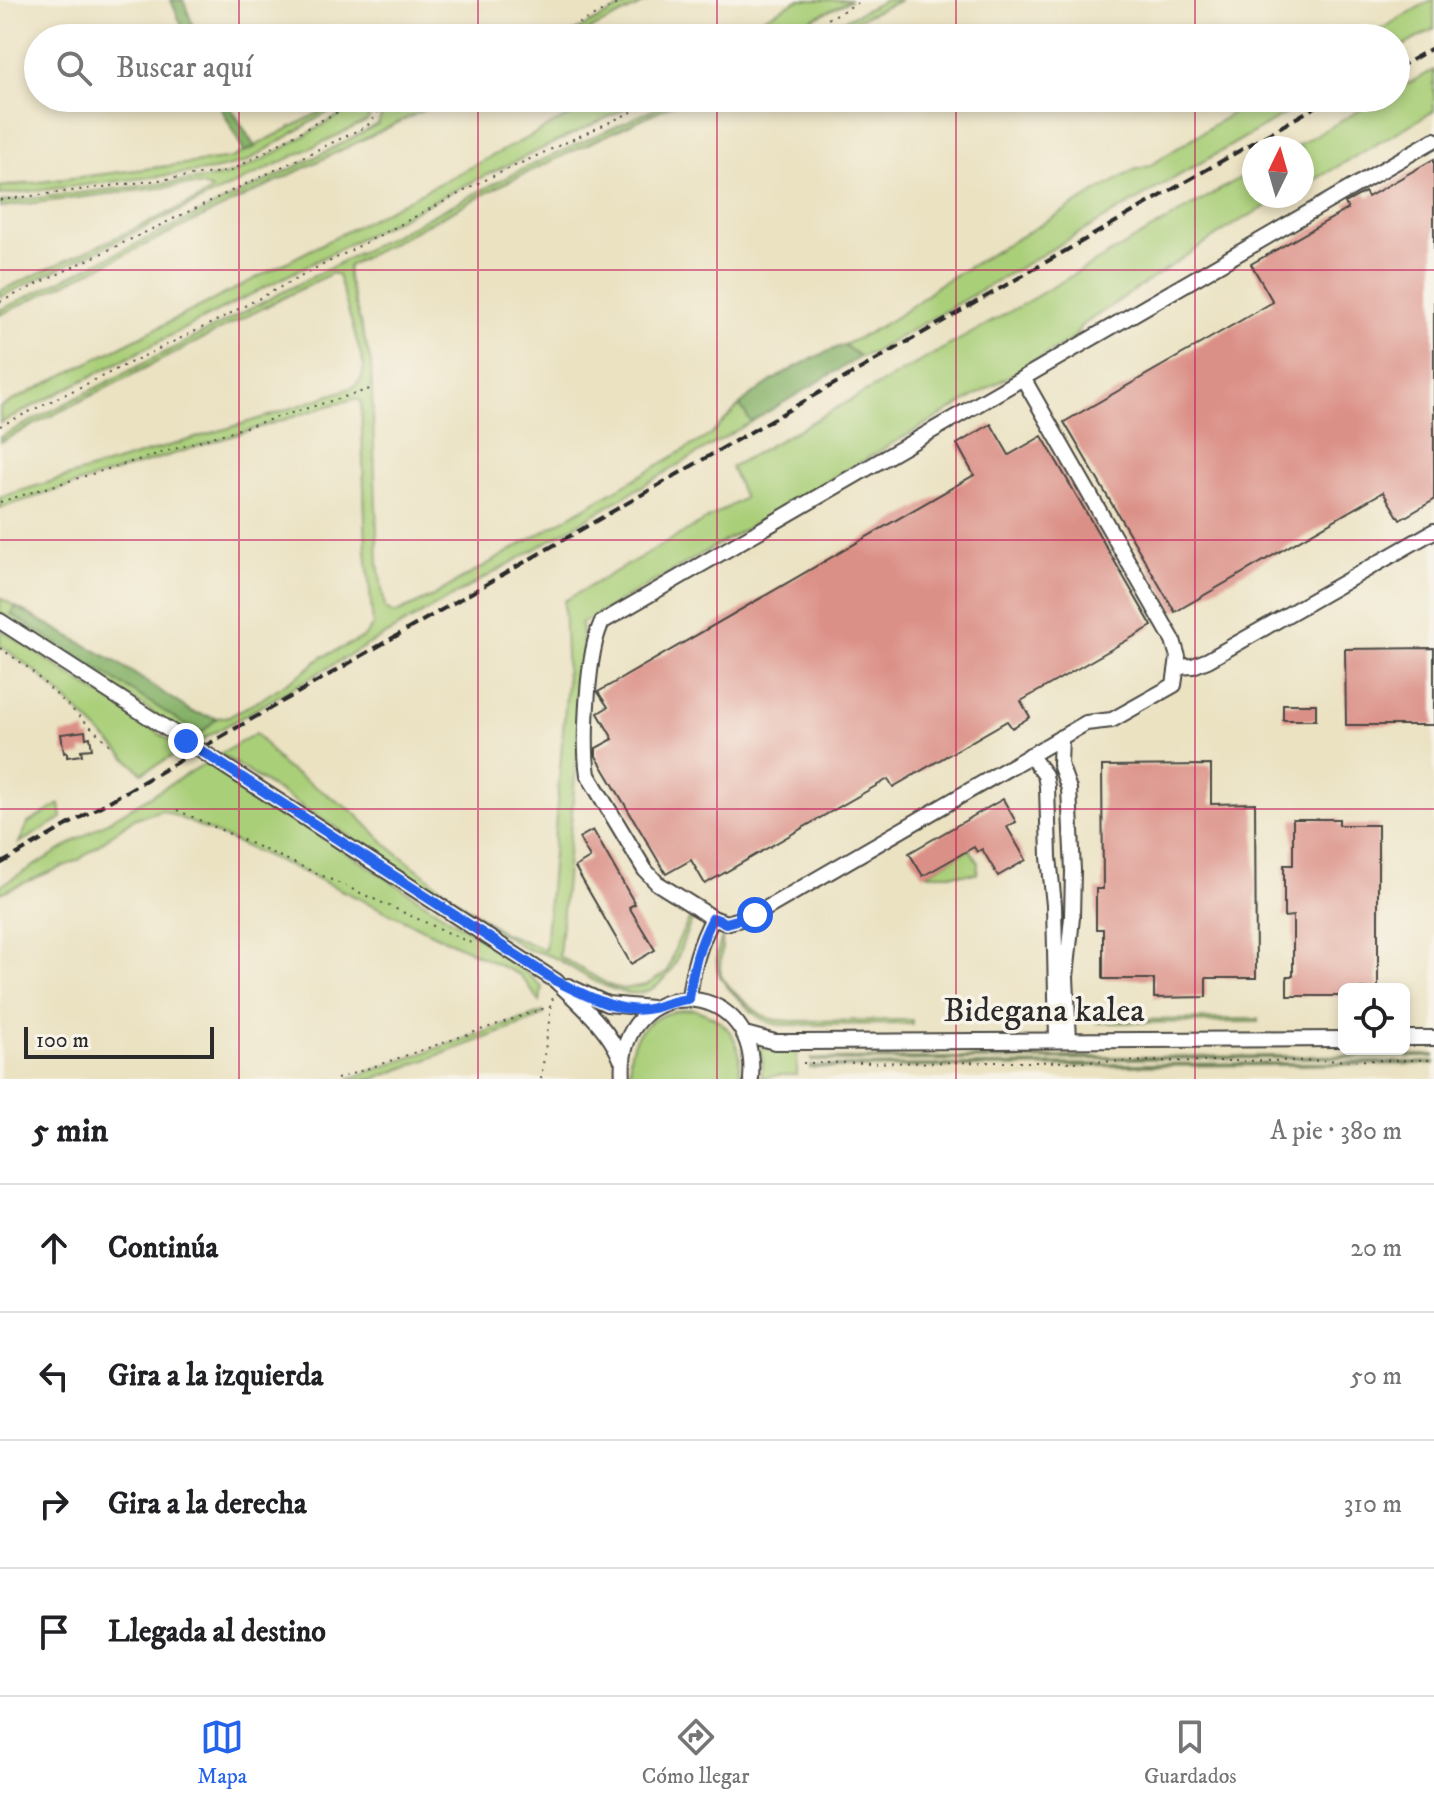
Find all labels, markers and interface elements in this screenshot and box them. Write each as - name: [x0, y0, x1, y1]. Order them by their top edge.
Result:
- search box: [24, 24, 1410, 112]
- icon: search: [52, 46, 96, 90]
- text: Buscar aquí: [116, 50, 253, 87]
- north arrow: [1242, 136, 1314, 208]
- route end: [168, 723, 204, 759]
- route start: [737, 897, 773, 933]
- map controls: [1338, 983, 1410, 1055]
- button: locate: [1338, 983, 1410, 1055]
- street label: Bidegana kalea: [943, 990, 1145, 1032]
- scale bar: [24, 1023, 214, 1059]
- text: 100 m: [36, 1027, 89, 1054]
- text: 5 min: [32, 1110, 108, 1152]
- text: A pie · 380 m: [1270, 1115, 1402, 1148]
- icon: ahead: [32, 1226, 76, 1270]
- text: Continúa: [108, 1230, 218, 1267]
- text: 20 m: [1350, 1232, 1402, 1265]
- icon: left: [32, 1354, 76, 1398]
- text: Gira a la izquierda: [108, 1358, 323, 1395]
- text: 50 m: [1350, 1360, 1402, 1393]
- icon: right: [32, 1482, 76, 1526]
- text: Gira a la derecha: [108, 1486, 307, 1523]
- text: 310 m: [1344, 1488, 1402, 1521]
- icon: arrive: [32, 1610, 76, 1654]
- text: Llegada al destino: [108, 1614, 326, 1651]
- tab: Mapa: [197, 1715, 247, 1790]
- tab: Cómo llegar: [642, 1715, 749, 1790]
- tab: Guardados: [1144, 1715, 1237, 1790]

